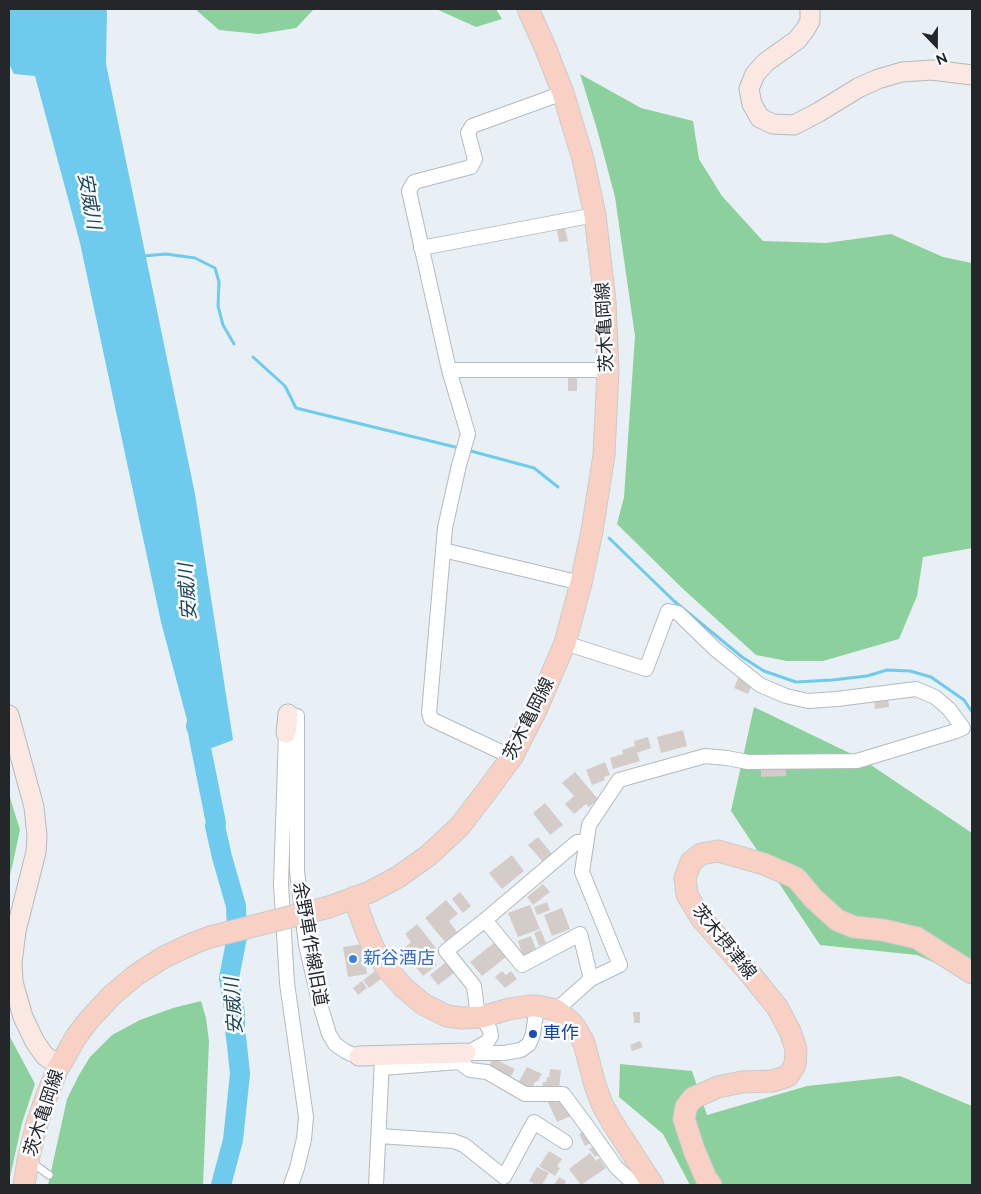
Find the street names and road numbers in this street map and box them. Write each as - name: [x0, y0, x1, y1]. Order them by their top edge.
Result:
- street label: 茨木亀岡線: [592, 281, 618, 373]
- street label: 茨木亀岡線: [499, 674, 559, 764]
- street label: 余野車作線旧道: [288, 880, 332, 1008]
- street label: 茨木摂津線: [687, 900, 761, 984]
- street label: 茨木亀岡線: [20, 1067, 68, 1159]

